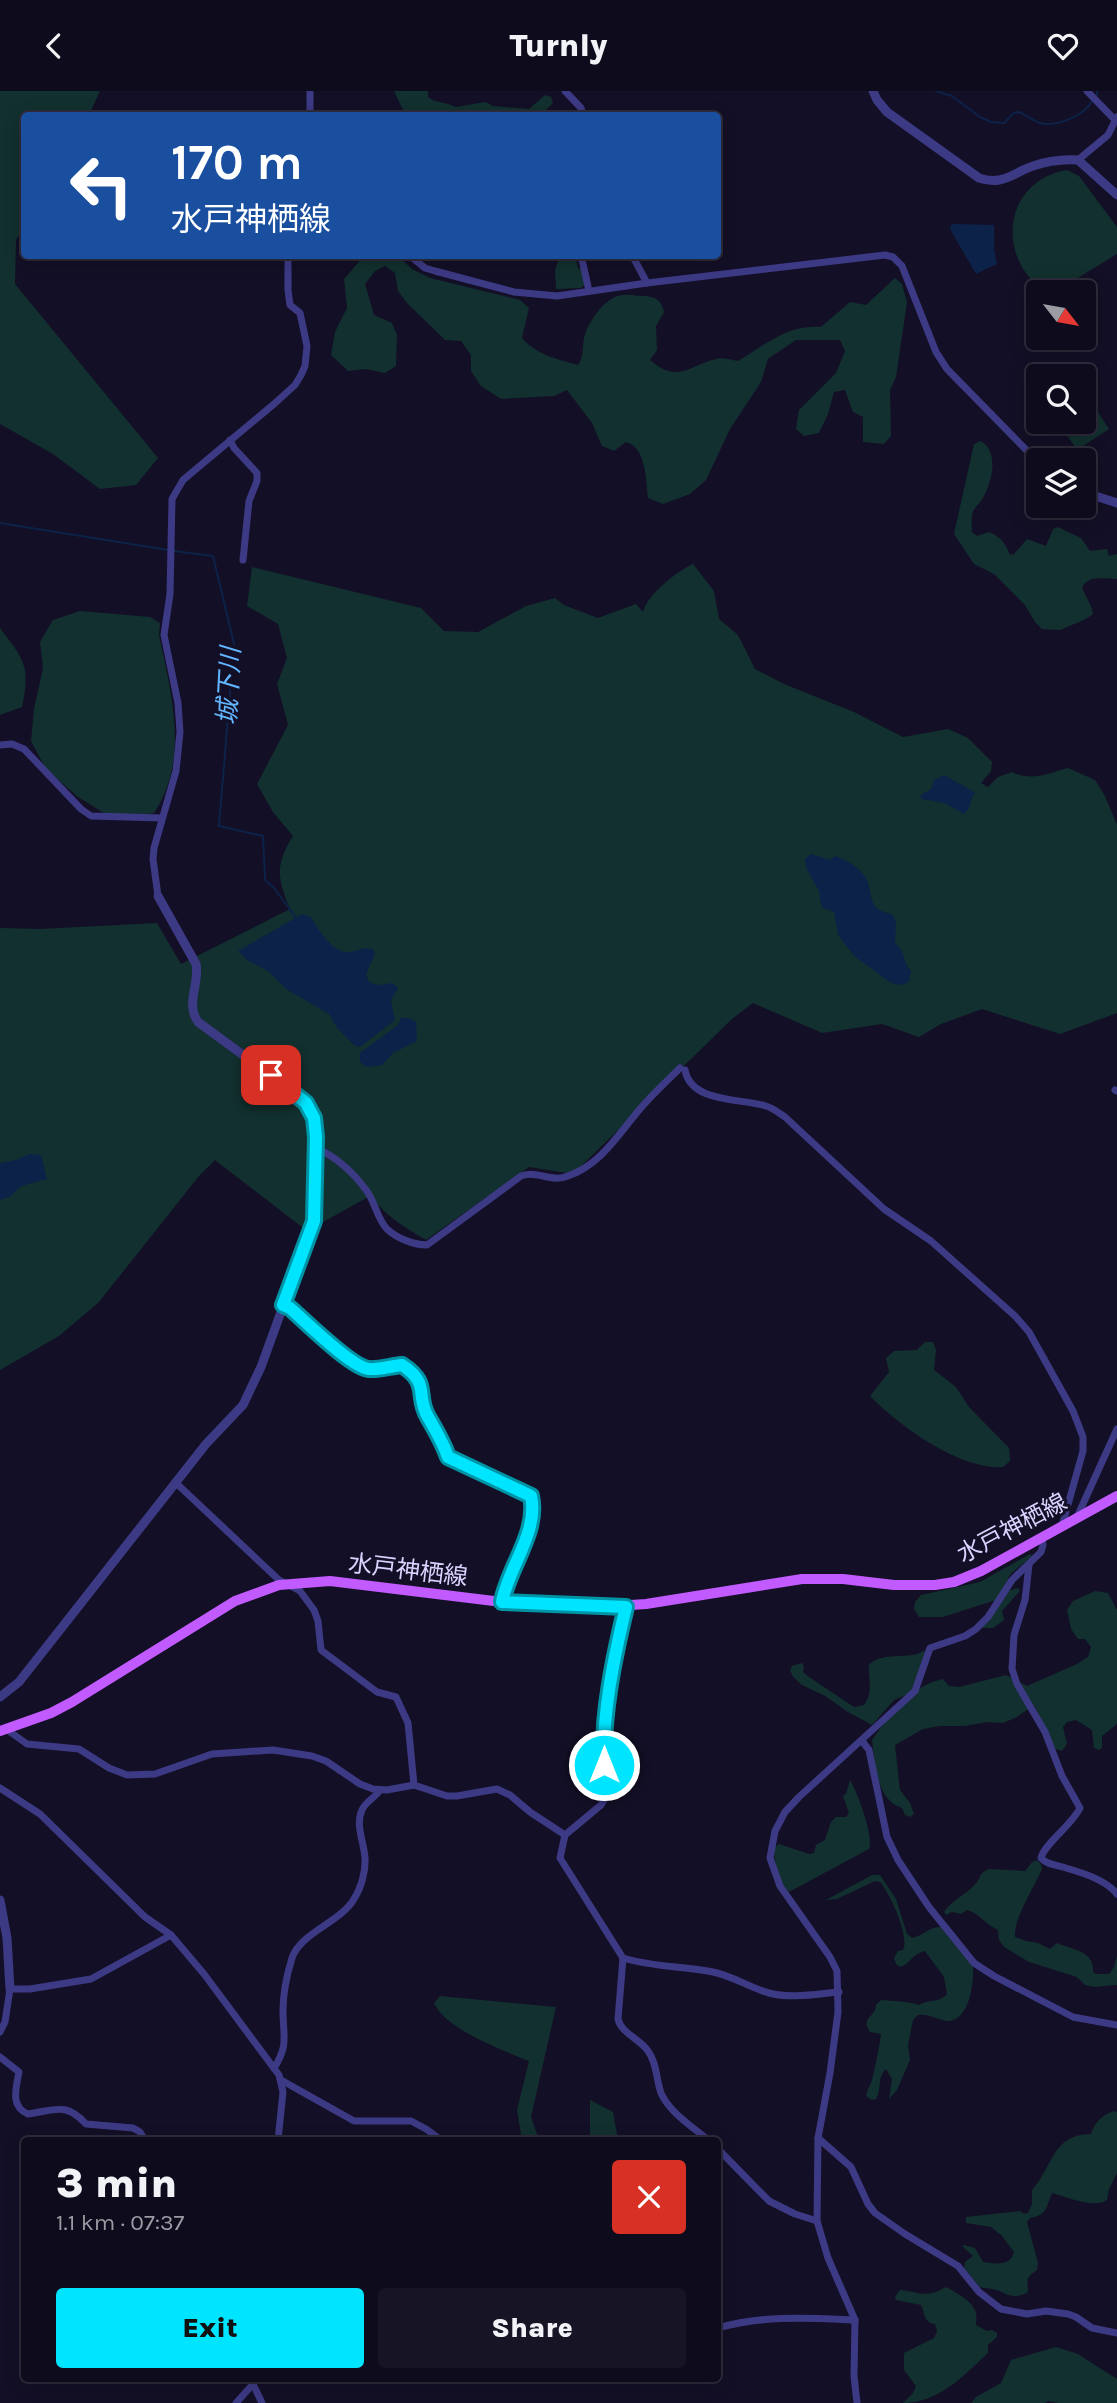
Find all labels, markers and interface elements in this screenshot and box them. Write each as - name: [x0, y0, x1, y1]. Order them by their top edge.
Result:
- icon: back: [35, 27, 73, 65]
- text: Turnly: [510, 27, 607, 64]
- icon: heart: [1044, 27, 1082, 65]
- text: 170 m: [171, 134, 303, 191]
- icon: left: [56, 140, 147, 231]
- text: 水戸神栖線: [171, 201, 331, 238]
- north arrow: [1026, 280, 1096, 350]
- map controls: [1026, 280, 1096, 518]
- button: search: [1026, 364, 1096, 434]
- button: layers: [1026, 448, 1096, 518]
- water label: 城下川: [211, 643, 247, 726]
- pin: [241, 1045, 301, 1105]
- icon: arrive: [252, 1056, 290, 1094]
- street label: 水戸神栖線: [952, 1487, 1072, 1569]
- street label: 水戸神栖線: [347, 1549, 469, 1591]
- position arrow: [567, 1728, 641, 1802]
- text: 3 min: [56, 2158, 177, 2208]
- button: close: [612, 2160, 686, 2234]
- text: 1.1 km · 07:37: [56, 2209, 184, 2236]
- button: Exit: [56, 2288, 364, 2368]
- button: Share: [378, 2288, 686, 2368]

